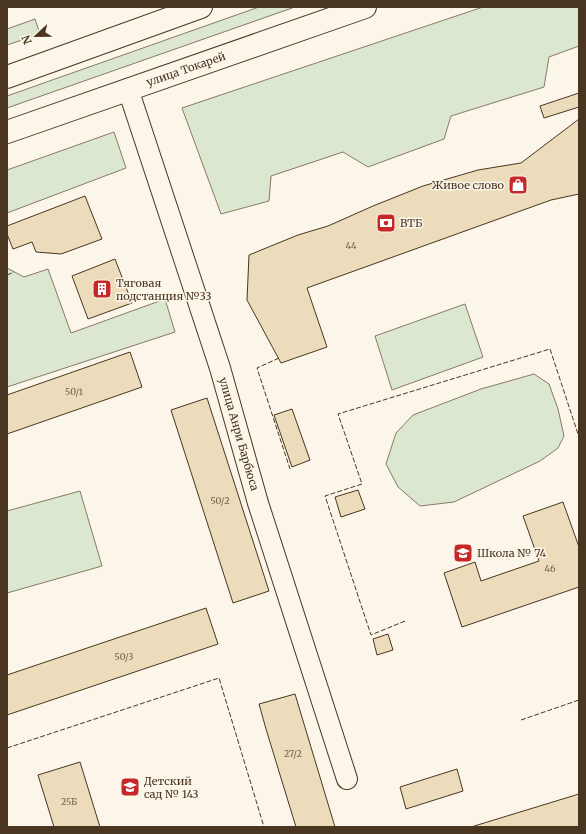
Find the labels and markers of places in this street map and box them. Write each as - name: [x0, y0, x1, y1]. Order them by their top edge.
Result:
- shop icon: Живое слово: [507, 174, 529, 196]
- place label: Живое слово: [432, 178, 505, 192]
- bank icon: ВТБ: [375, 212, 397, 234]
- place label: ВТБ: [400, 216, 423, 230]
- place label: Тяговая подстанция №33: [116, 276, 212, 303]
- building icon: Тяговая подстанция №33: [91, 278, 113, 300]
- school or university icon: Школа № 74: [452, 542, 474, 564]
- place label: Школа № 74: [477, 546, 547, 560]
- place label: Детский сад № 143: [144, 774, 199, 801]
- school or university icon: Детский сад № 143: [119, 776, 141, 798]

